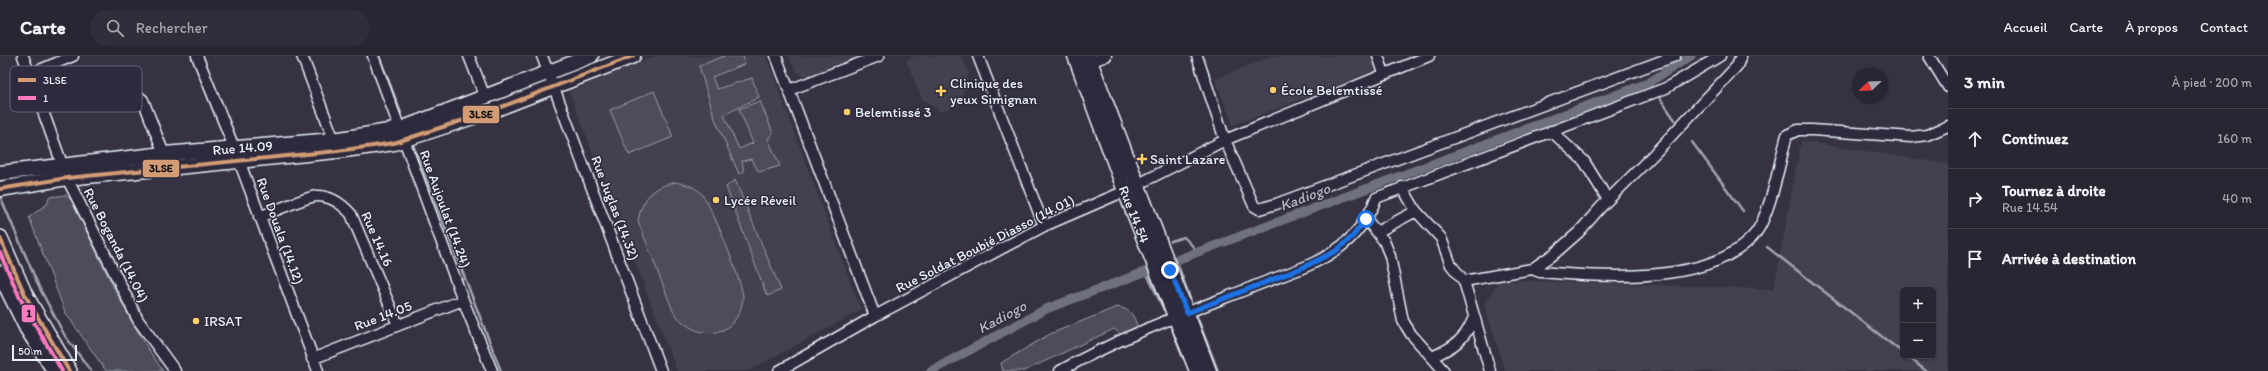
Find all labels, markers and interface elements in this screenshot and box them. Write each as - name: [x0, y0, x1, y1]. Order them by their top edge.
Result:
- search box: [90, 10, 370, 46]
- text: Carte: [20, 16, 66, 39]
- icon: search: [104, 17, 126, 39]
- text: Rechercher: [136, 19, 208, 37]
- text: Accueil: [2004, 19, 2047, 36]
- text: Carte: [2069, 19, 2103, 36]
- text: À propos: [2125, 19, 2178, 36]
- text: Contact: [2200, 19, 2248, 36]
- legend: [10, 66, 142, 112]
- north arrow: [1852, 68, 1888, 104]
- text: 3 min: [1964, 72, 2005, 92]
- text: 3LSE: [43, 74, 67, 87]
- place label: Clinique des yeux Simignan: [950, 75, 1037, 108]
- text: À pied · 200 m: [2172, 75, 2252, 90]
- place label: École Belemtissé: [1281, 82, 1383, 99]
- marker: Clinique des yeux Simignan: [935, 85, 947, 97]
- marker: École Belemtissé: [1268, 85, 1278, 95]
- text: 1: [43, 92, 48, 105]
- place label: Belemtissé 3: [855, 104, 932, 121]
- line badge: 3LSE: [462, 105, 500, 124]
- marker: Belemtissé 3: [842, 107, 852, 117]
- text: 3LSE: [469, 108, 493, 121]
- icon: ahead: [1964, 128, 1986, 150]
- text: Continuez: [2002, 130, 2068, 148]
- text: 160 m: [2217, 131, 2252, 146]
- street label: Rue 14.09: [212, 137, 273, 158]
- street label: Rue Aujoulat (14.24): [416, 148, 474, 270]
- place label: Saint Lazare: [1150, 151, 1226, 168]
- street label: Rue Juglas (14.32): [587, 153, 643, 263]
- marker: Saint Lazare: [1137, 154, 1147, 164]
- line badge: 3LSE: [142, 159, 180, 178]
- text: 3LSE: [149, 162, 173, 175]
- street label: Rue Douala (14.12): [253, 175, 307, 287]
- water label: Kadiogo: [1277, 179, 1334, 215]
- text: Tournez à droite: [2002, 182, 2106, 200]
- street label: Rue 14.54: [1115, 183, 1154, 246]
- street label: Rue Boganda (14.04): [80, 185, 152, 305]
- icon: right: [1964, 188, 1986, 210]
- street label: Rue Soldat Boubié Diasso (14.01): [893, 191, 1077, 297]
- text: 40 m: [2222, 191, 2252, 206]
- place label: Lycée Réveil: [724, 192, 796, 209]
- marker: Lycée Réveil: [711, 195, 721, 205]
- text: Rue 14.54: [2002, 200, 2058, 215]
- street label: Rue 14.16: [357, 209, 397, 269]
- route start: [1357, 210, 1375, 228]
- icon: arrive: [1964, 248, 1986, 270]
- text: Arrivée à destination: [2002, 250, 2136, 268]
- route end: [1161, 261, 1179, 279]
- map controls: [1900, 287, 1936, 359]
- button: +: [1900, 287, 1936, 323]
- water label: Kadiogo: [975, 296, 1031, 337]
- street label: Rue 14.05: [352, 297, 414, 335]
- line badge: 1: [21, 304, 36, 323]
- text: 1: [26, 307, 32, 320]
- place label: IRSAT: [204, 313, 243, 330]
- marker: IRSAT: [191, 316, 201, 326]
- button: −: [1900, 323, 1936, 359]
- scale bar: [12, 343, 77, 362]
- text: 50 m: [18, 345, 42, 358]

